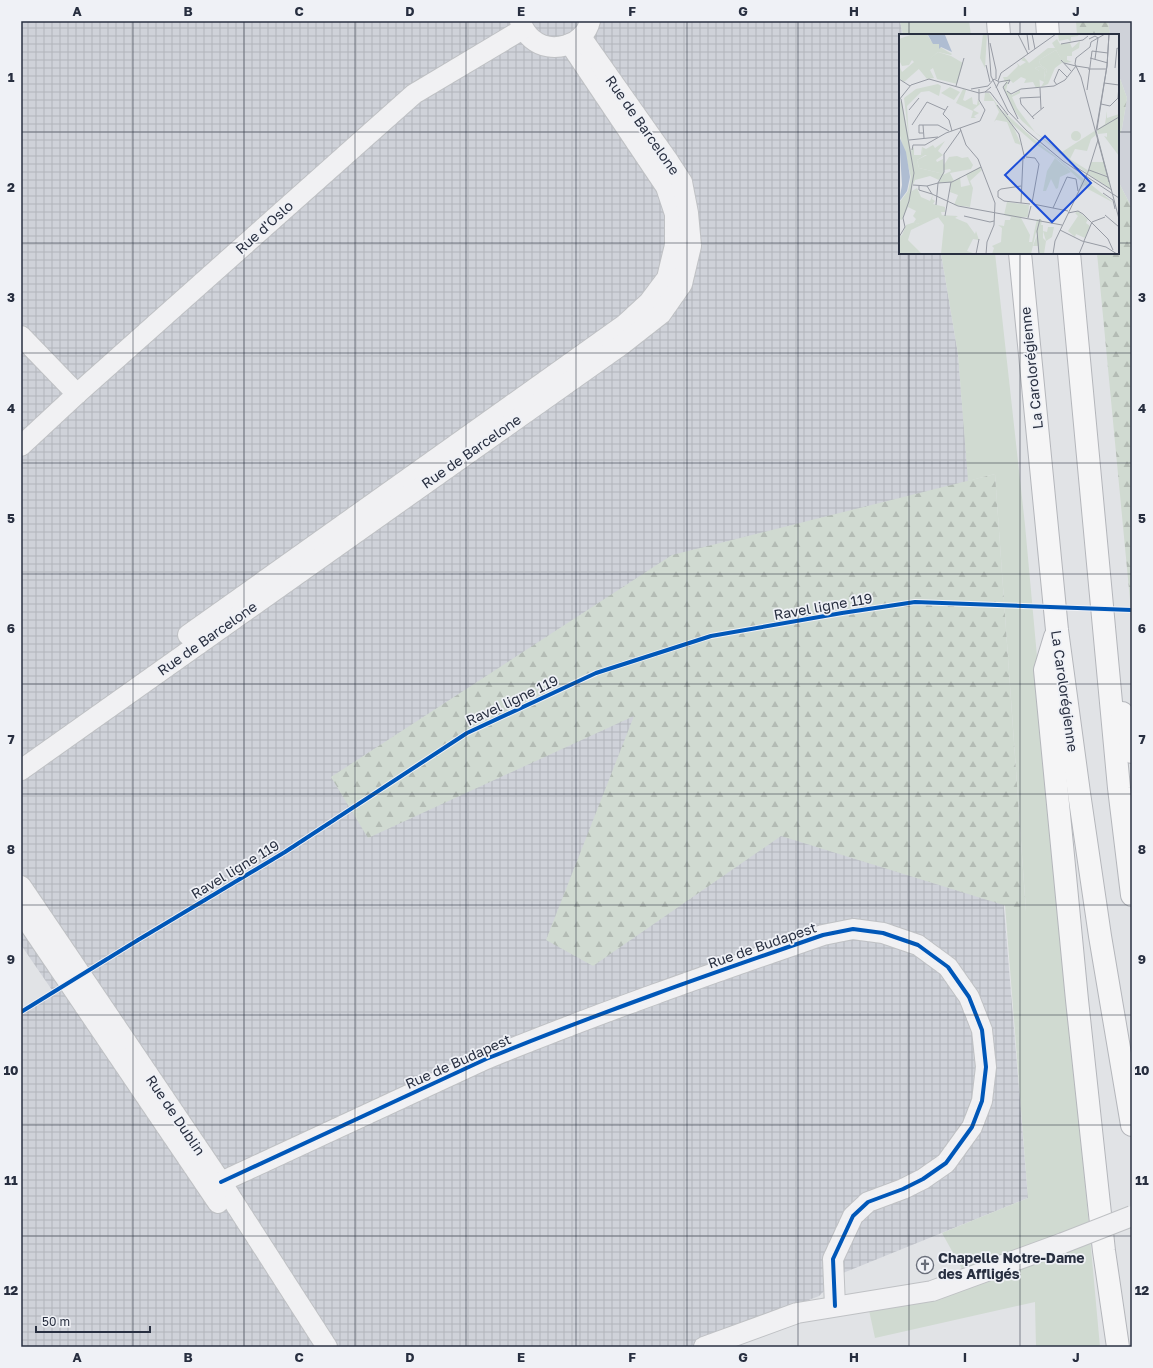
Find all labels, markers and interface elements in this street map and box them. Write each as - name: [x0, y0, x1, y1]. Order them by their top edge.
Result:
- text: A: [72, 3, 82, 19]
- text: B: [183, 3, 193, 19]
- text: C: [294, 3, 304, 19]
- text: D: [405, 3, 415, 19]
- text: E: [517, 3, 525, 19]
- text: F: [628, 3, 636, 19]
- text: G: [738, 3, 748, 19]
- text: H: [849, 3, 859, 19]
- text: I: [963, 3, 967, 19]
- text: J: [1072, 3, 1080, 19]
- inset map: [899, 34, 1119, 254]
- text: 1: [8, 69, 15, 85]
- text: 1: [1139, 69, 1146, 85]
- street label: Rue de Barcelone: [602, 72, 684, 178]
- text: 2: [7, 179, 15, 195]
- text: 2: [1138, 179, 1146, 195]
- street label: Rue d'Oslo: [232, 197, 296, 257]
- text: 3: [7, 289, 15, 305]
- text: 3: [1138, 289, 1146, 305]
- street label: La Carolorégienne: [1016, 306, 1046, 430]
- text: 4: [7, 400, 15, 416]
- text: 4: [1138, 400, 1146, 416]
- street label: Rue de Barcelone: [418, 410, 524, 492]
- text: 5: [7, 510, 15, 526]
- text: 5: [1138, 510, 1146, 526]
- street label: Ravel ligne 119: [772, 589, 874, 623]
- street label: Rue de Barcelone: [154, 597, 260, 679]
- text: 6: [7, 620, 15, 636]
- text: 6: [1138, 620, 1146, 636]
- street label: La Carolorégienne: [1048, 629, 1082, 753]
- street label: Ravel ligne 119: [463, 671, 561, 729]
- text: 7: [7, 731, 15, 747]
- text: 7: [1138, 731, 1146, 747]
- street label: Ravel ligne 119: [188, 836, 282, 902]
- text: 8: [7, 841, 15, 857]
- text: 8: [1138, 841, 1146, 857]
- street label: Rue de Budapest: [705, 918, 819, 972]
- text: 9: [7, 951, 15, 967]
- text: 9: [1138, 951, 1146, 967]
- street label: Rue de Budapest: [403, 1030, 513, 1092]
- text: 10: [3, 1062, 19, 1078]
- text: 10: [1134, 1062, 1150, 1078]
- street label: Rue de Dublin: [143, 1072, 209, 1158]
- text: 11: [4, 1172, 18, 1188]
- text: 11: [1135, 1172, 1149, 1188]
- place label: Chapelle Notre-Dame des Affligés: [938, 1249, 1085, 1282]
- church icon: Chapelle Notre-Dame des Affligés: [915, 1255, 935, 1275]
- text: 12: [4, 1282, 18, 1298]
- text: 12: [1135, 1282, 1149, 1298]
- scale bar: [36, 1308, 150, 1334]
- text: 50 m: [42, 1314, 70, 1329]
- text: A: [72, 1349, 82, 1365]
- text: B: [183, 1349, 193, 1365]
- text: C: [294, 1349, 304, 1365]
- text: D: [405, 1349, 415, 1365]
- text: E: [517, 1349, 525, 1365]
- text: F: [628, 1349, 636, 1365]
- text: G: [738, 1349, 748, 1365]
- text: H: [849, 1349, 859, 1365]
- text: I: [963, 1349, 967, 1365]
- text: J: [1072, 1349, 1080, 1365]

